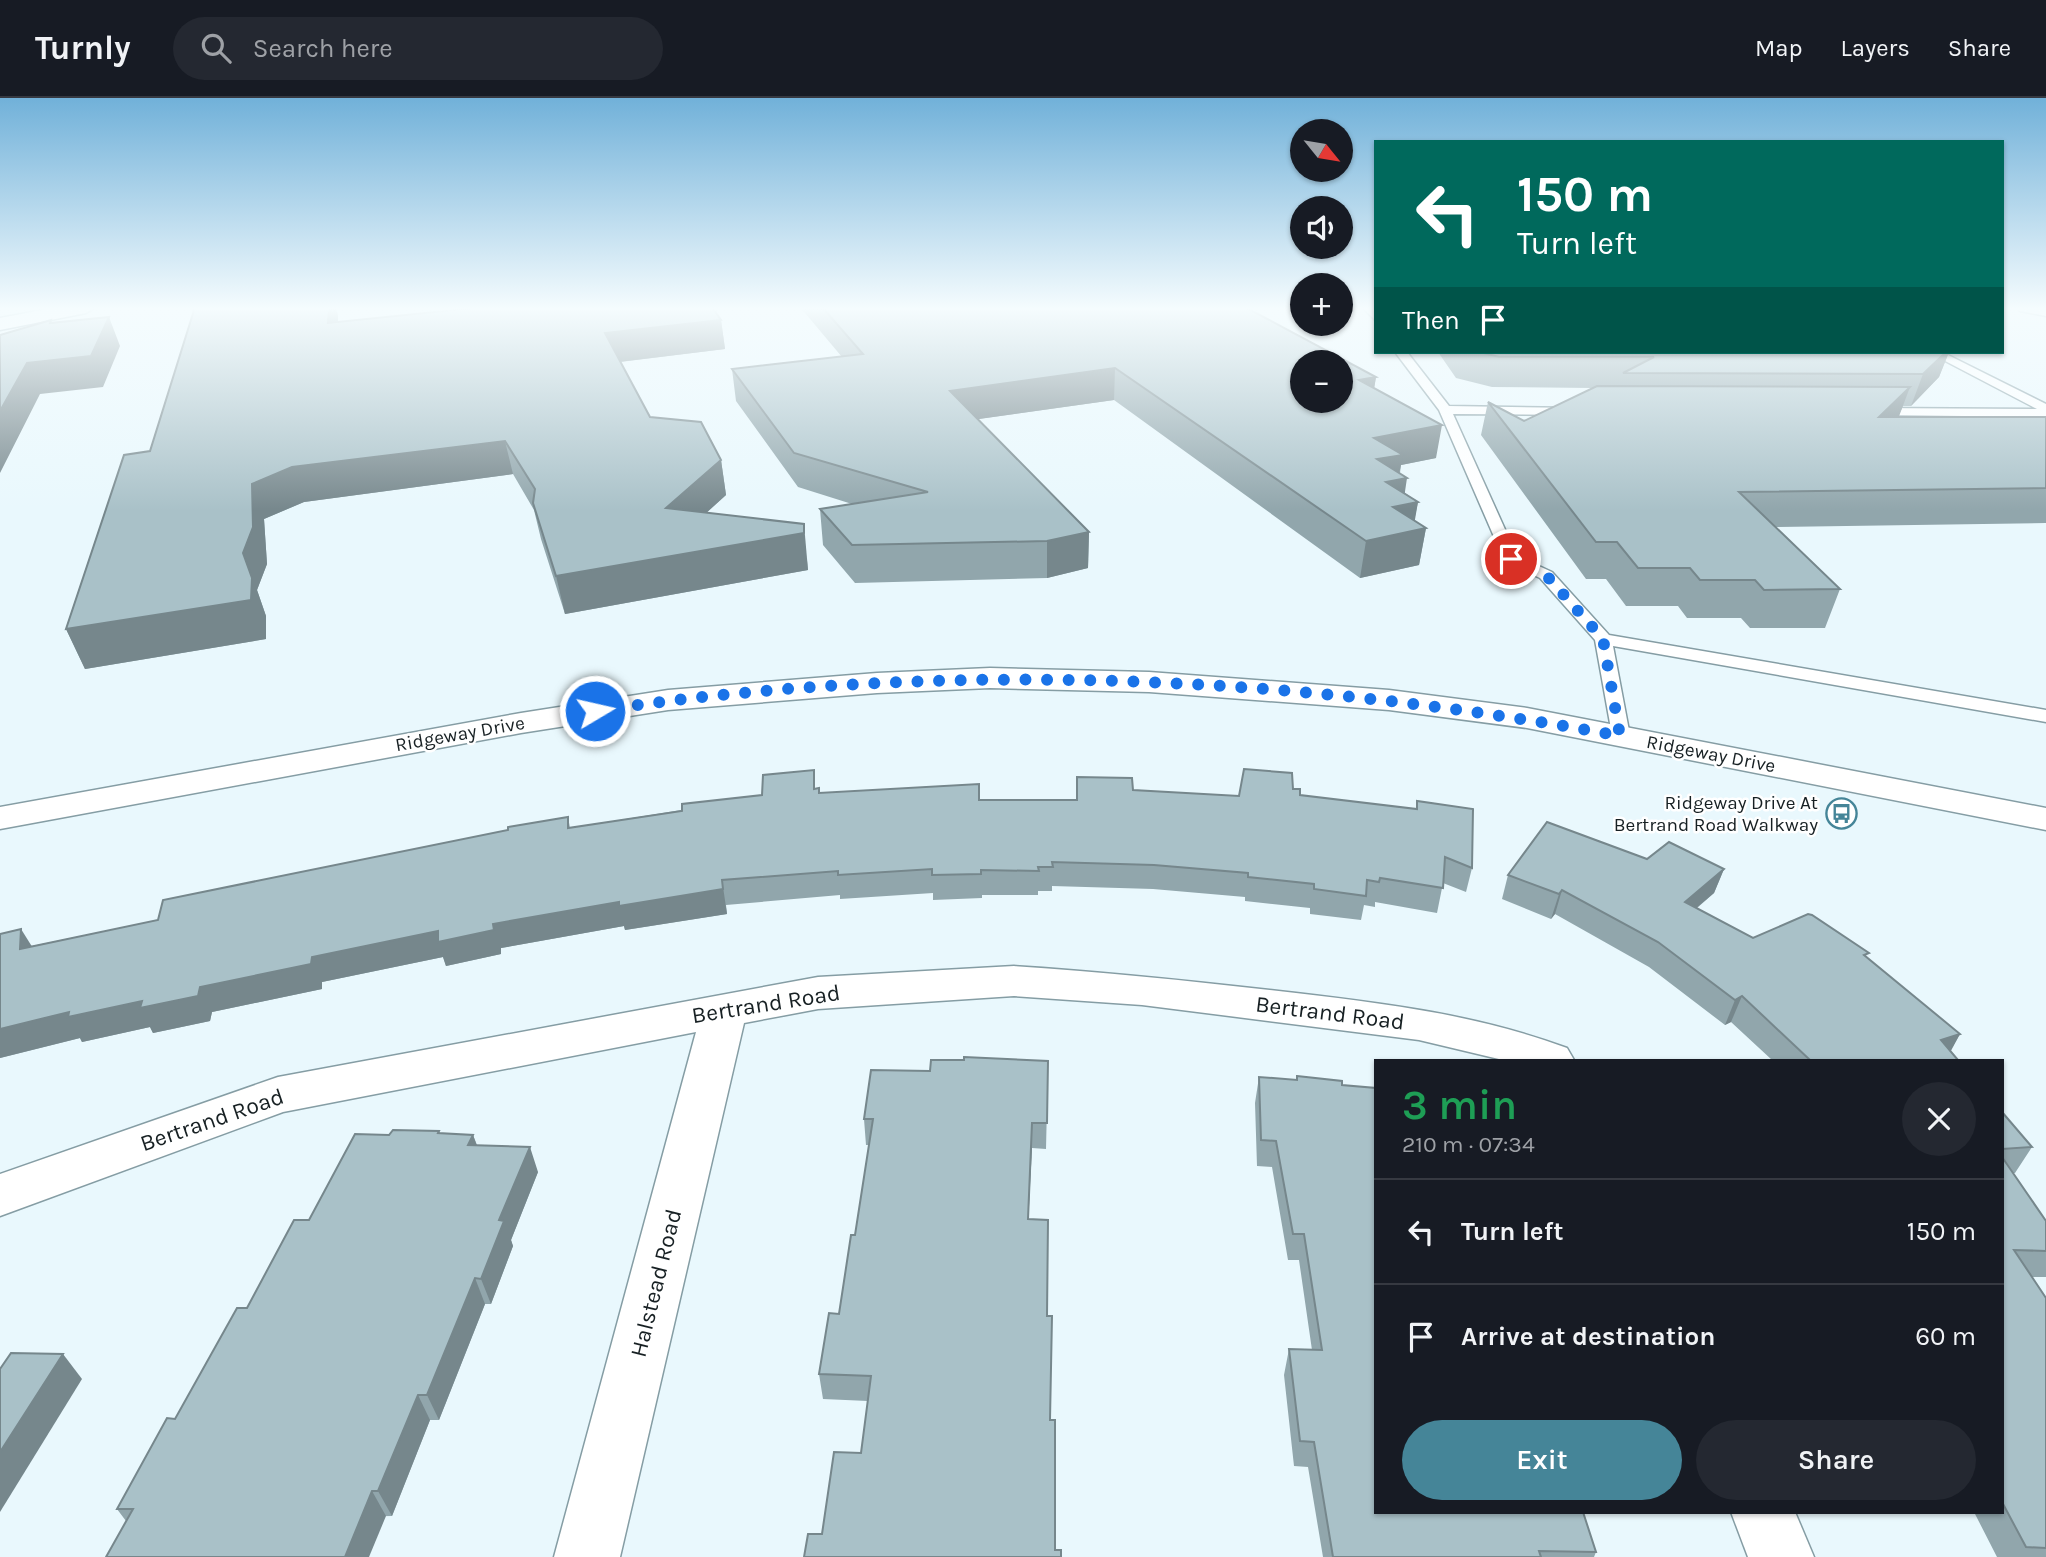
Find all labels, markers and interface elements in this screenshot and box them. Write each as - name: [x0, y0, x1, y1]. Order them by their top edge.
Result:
- search box: [173, 17, 663, 80]
- text: Turnly: [35, 29, 131, 67]
- icon: search: [197, 29, 235, 67]
- text: Search here: [253, 33, 393, 64]
- text: Map: [1755, 34, 1803, 62]
- text: Layers: [1841, 34, 1910, 62]
- text: Share: [1948, 34, 2011, 62]
- north arrow: [1290, 119, 1353, 182]
- map controls: [1290, 119, 1353, 413]
- text: 150 m: [1517, 166, 1653, 223]
- icon: left: [1402, 168, 1493, 259]
- button: sound: [1290, 196, 1353, 259]
- text: Turn left: [1517, 225, 1637, 262]
- button: +: [1290, 273, 1353, 336]
- icon: arrive: [1474, 301, 1512, 339]
- text: Then: [1402, 305, 1460, 336]
- button: −: [1290, 350, 1353, 413]
- pin: [1481, 529, 1541, 589]
- icon: arrive: [1492, 540, 1530, 578]
- position arrow: [558, 674, 632, 748]
- street label: Ridgeway Drive: [394, 712, 526, 756]
- street label: Ridgeway Drive: [1645, 731, 1777, 777]
- place label: Ridgeway Drive At Bertrand Road Walkway: [1614, 792, 1818, 836]
- bus stop icon: Ridgeway Drive At Bertrand Road Walkway: [1824, 797, 1858, 831]
- street label: Bertrand Road: [690, 979, 842, 1029]
- street label: Bertrand Road: [1254, 990, 1406, 1036]
- text: 3 min: [1402, 1080, 1517, 1130]
- button: close: [1902, 1082, 1976, 1156]
- street label: Bertrand Road: [137, 1083, 287, 1157]
- text: 210 m · 07:34: [1402, 1131, 1535, 1158]
- street label: Halstead Road: [625, 1206, 687, 1360]
- icon: left: [1402, 1213, 1440, 1251]
- text: Turn left: [1461, 1216, 1563, 1247]
- text: 150 m: [1907, 1216, 1976, 1247]
- icon: arrive: [1402, 1318, 1440, 1356]
- text: Arrive at destination: [1461, 1321, 1715, 1352]
- text: 60 m: [1915, 1321, 1976, 1352]
- button: Exit: [1402, 1420, 1682, 1500]
- button: Share: [1696, 1420, 1976, 1500]

